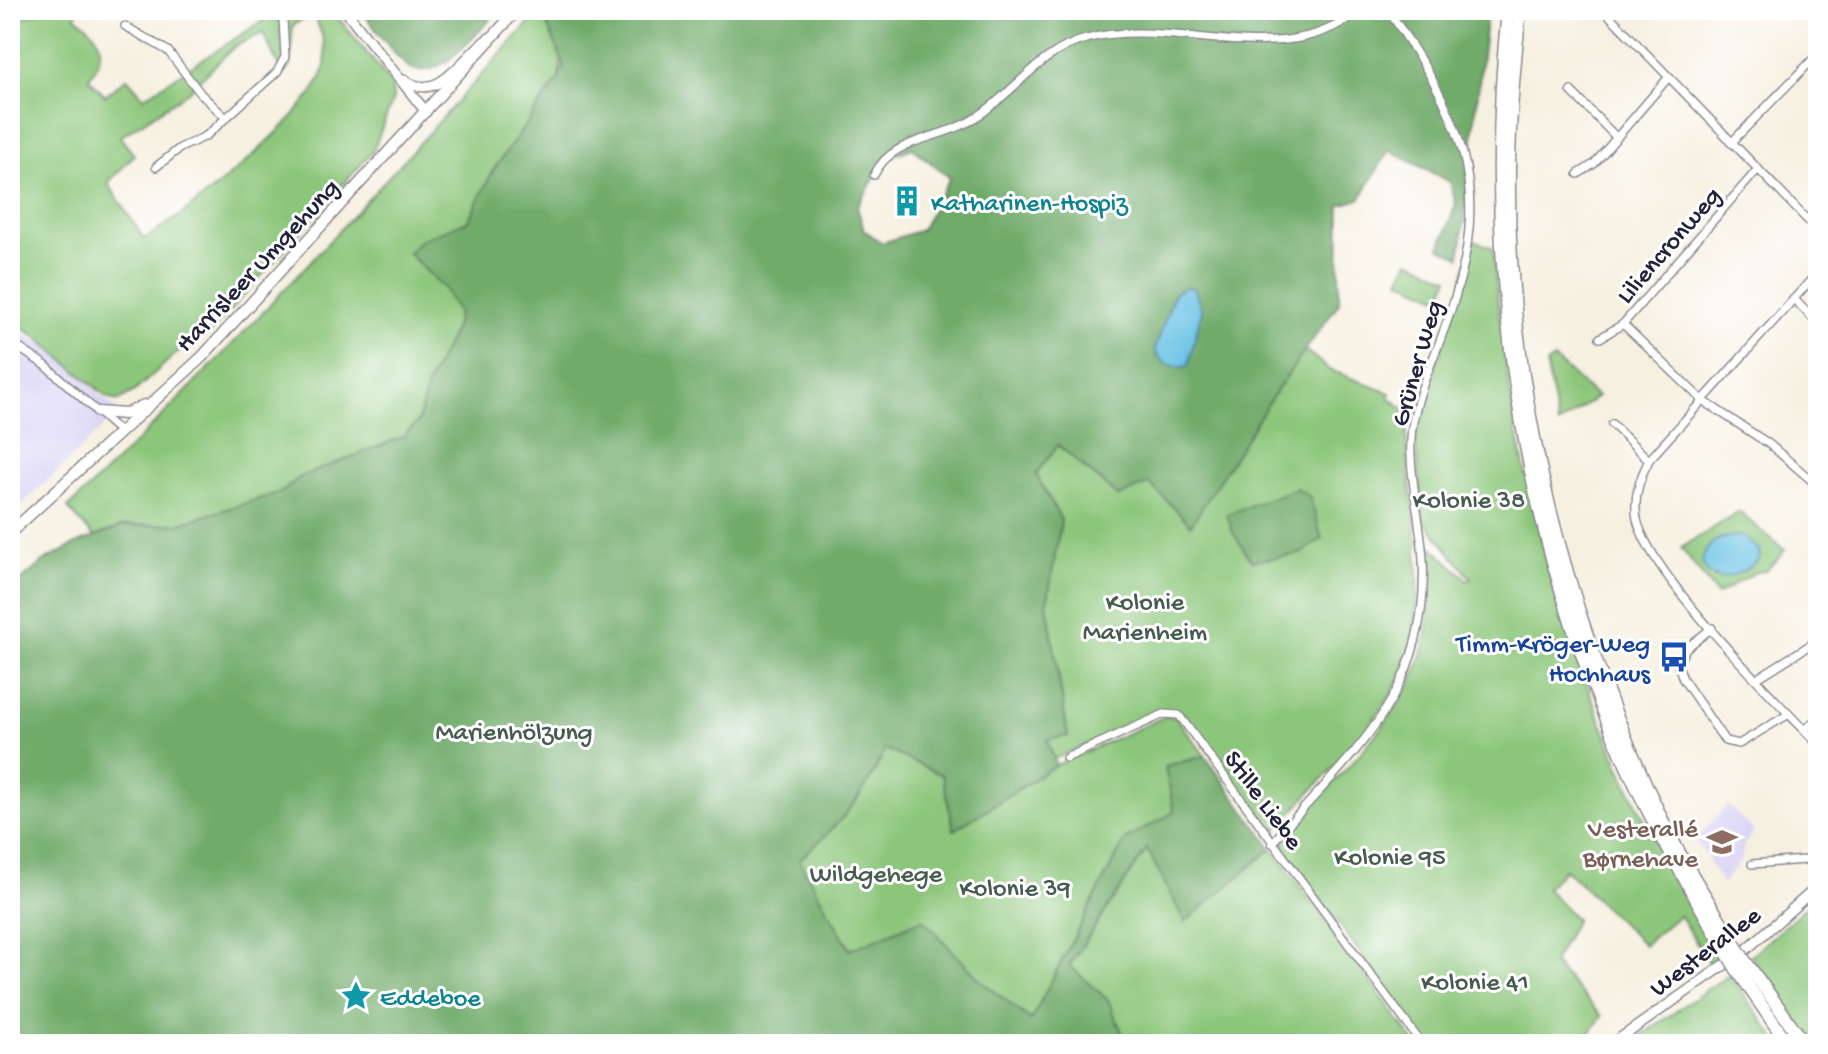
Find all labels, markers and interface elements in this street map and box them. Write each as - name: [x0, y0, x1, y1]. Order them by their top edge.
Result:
- street label: Harrisleer Umgehung: [171, 174, 348, 360]
- street label: Liliencronweg: [1611, 182, 1730, 312]
- building icon: Katharinen-Hospiz: [890, 184, 924, 218]
- place label: Katharinen-Hospiz: [931, 190, 1129, 221]
- street label: Grüner Weg: [1387, 298, 1452, 431]
- park label: Kolonie 38: [1413, 487, 1525, 518]
- park label: Kolonie Marienheim: [1083, 589, 1207, 650]
- place label: Timm-Kröger-Weg Hochhaus: [1454, 631, 1651, 692]
- bus stop icon: Timm-Kröger-Weg Hochhaus: [1657, 640, 1691, 674]
- park label: Marienhölzung: [435, 719, 593, 750]
- street label: Stille Liebe: [1215, 746, 1308, 858]
- place label: Vesterallé Børnehave: [1582, 816, 1699, 877]
- school or university icon: Vesterallé Børnehave: [1705, 825, 1739, 859]
- park label: Kolonie 95: [1334, 844, 1446, 875]
- park label: Wildgehege: [810, 861, 943, 892]
- park label: Kolonie 39: [959, 875, 1071, 906]
- street label: Westerallee: [1645, 901, 1769, 1005]
- park label: Kolonie 41: [1421, 969, 1529, 1000]
- place icon: Eddeboe: [339, 979, 373, 1013]
- place label: Eddeboe: [380, 985, 481, 1016]

